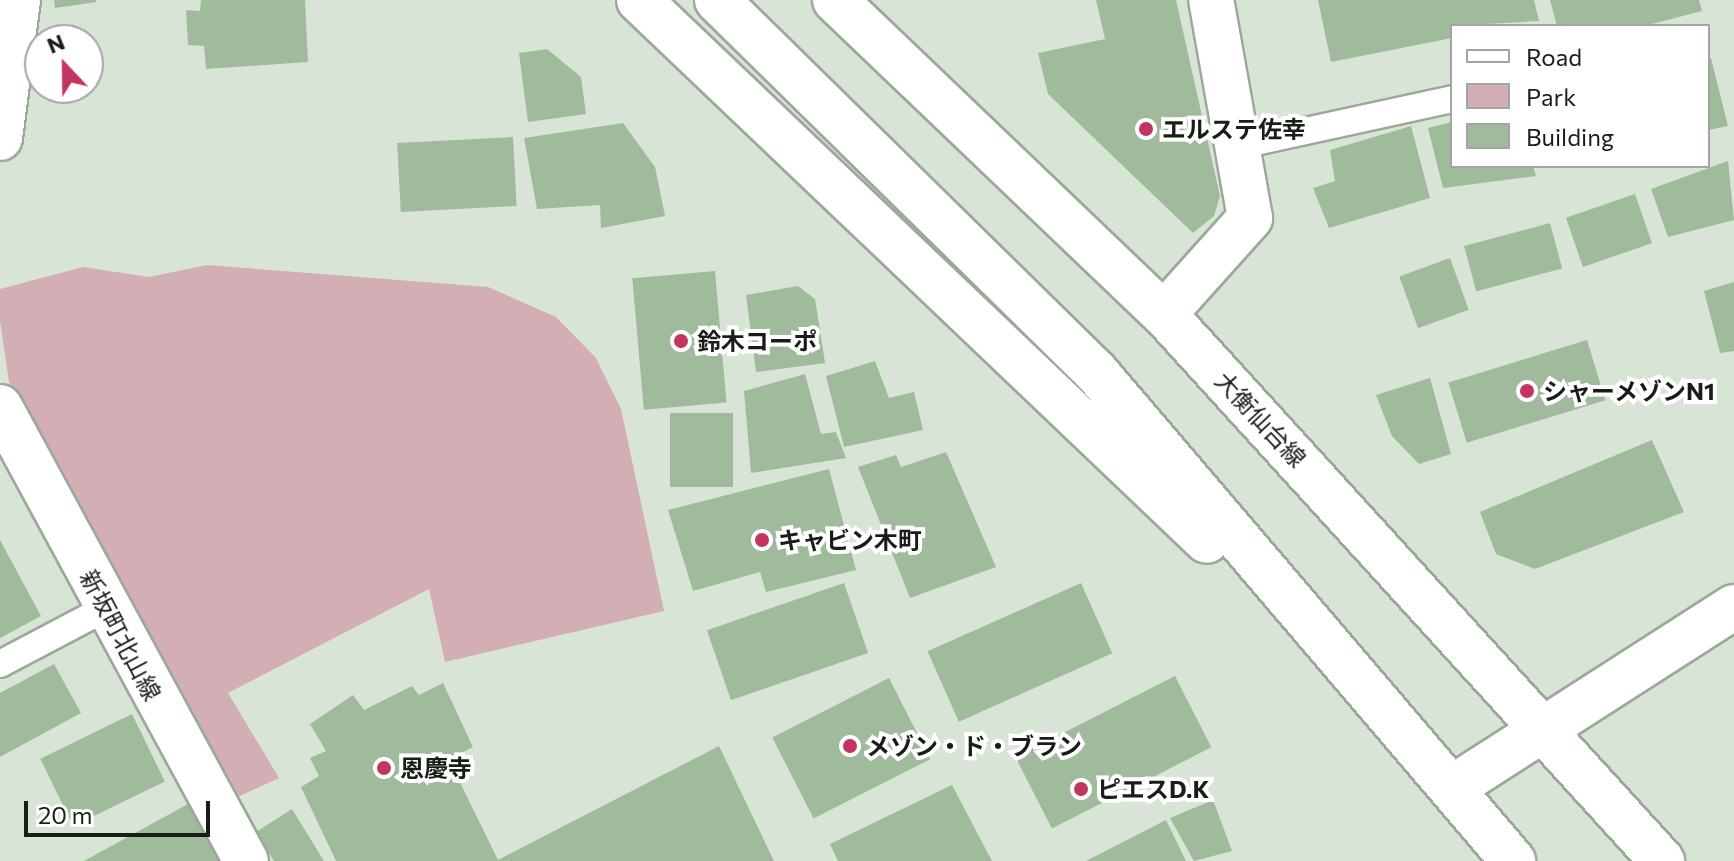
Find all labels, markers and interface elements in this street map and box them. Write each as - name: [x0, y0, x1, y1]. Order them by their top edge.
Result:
- north arrow: [24, 24, 104, 104]
- legend: [1450, 24, 1710, 168]
- text: N: [43, 28, 68, 59]
- text: Road: [1526, 42, 1582, 71]
- text: Park: [1526, 82, 1576, 111]
- place label: エルステ佐幸: [1162, 115, 1306, 143]
- marker: エルステ佐幸: [1137, 120, 1155, 138]
- text: Building: [1526, 122, 1614, 151]
- place label: 鈴木コーポ: [697, 327, 817, 355]
- marker: 鈴木コーポ: [672, 332, 690, 350]
- street label: 大衡仙台線: [1210, 365, 1312, 473]
- place label: シャーメゾンN1: [1543, 377, 1716, 405]
- marker: シャーメゾンN1: [1518, 382, 1536, 400]
- place label: キャビン木町: [778, 526, 922, 554]
- marker: キャビン木町: [753, 531, 771, 549]
- street label: 新坂町北山線: [74, 565, 168, 705]
- place label: メゾン・ド・ブラン: [866, 732, 1082, 760]
- marker: メゾン・ド・ブラン: [841, 737, 859, 755]
- place label: 恩慶寺: [400, 754, 472, 782]
- marker: 恩慶寺: [375, 759, 393, 777]
- place label: ピエスD.K: [1097, 775, 1209, 803]
- marker: ピエスD.K: [1072, 780, 1090, 798]
- scale bar: [28, 785, 214, 835]
- text: 20 m: [38, 800, 92, 829]

